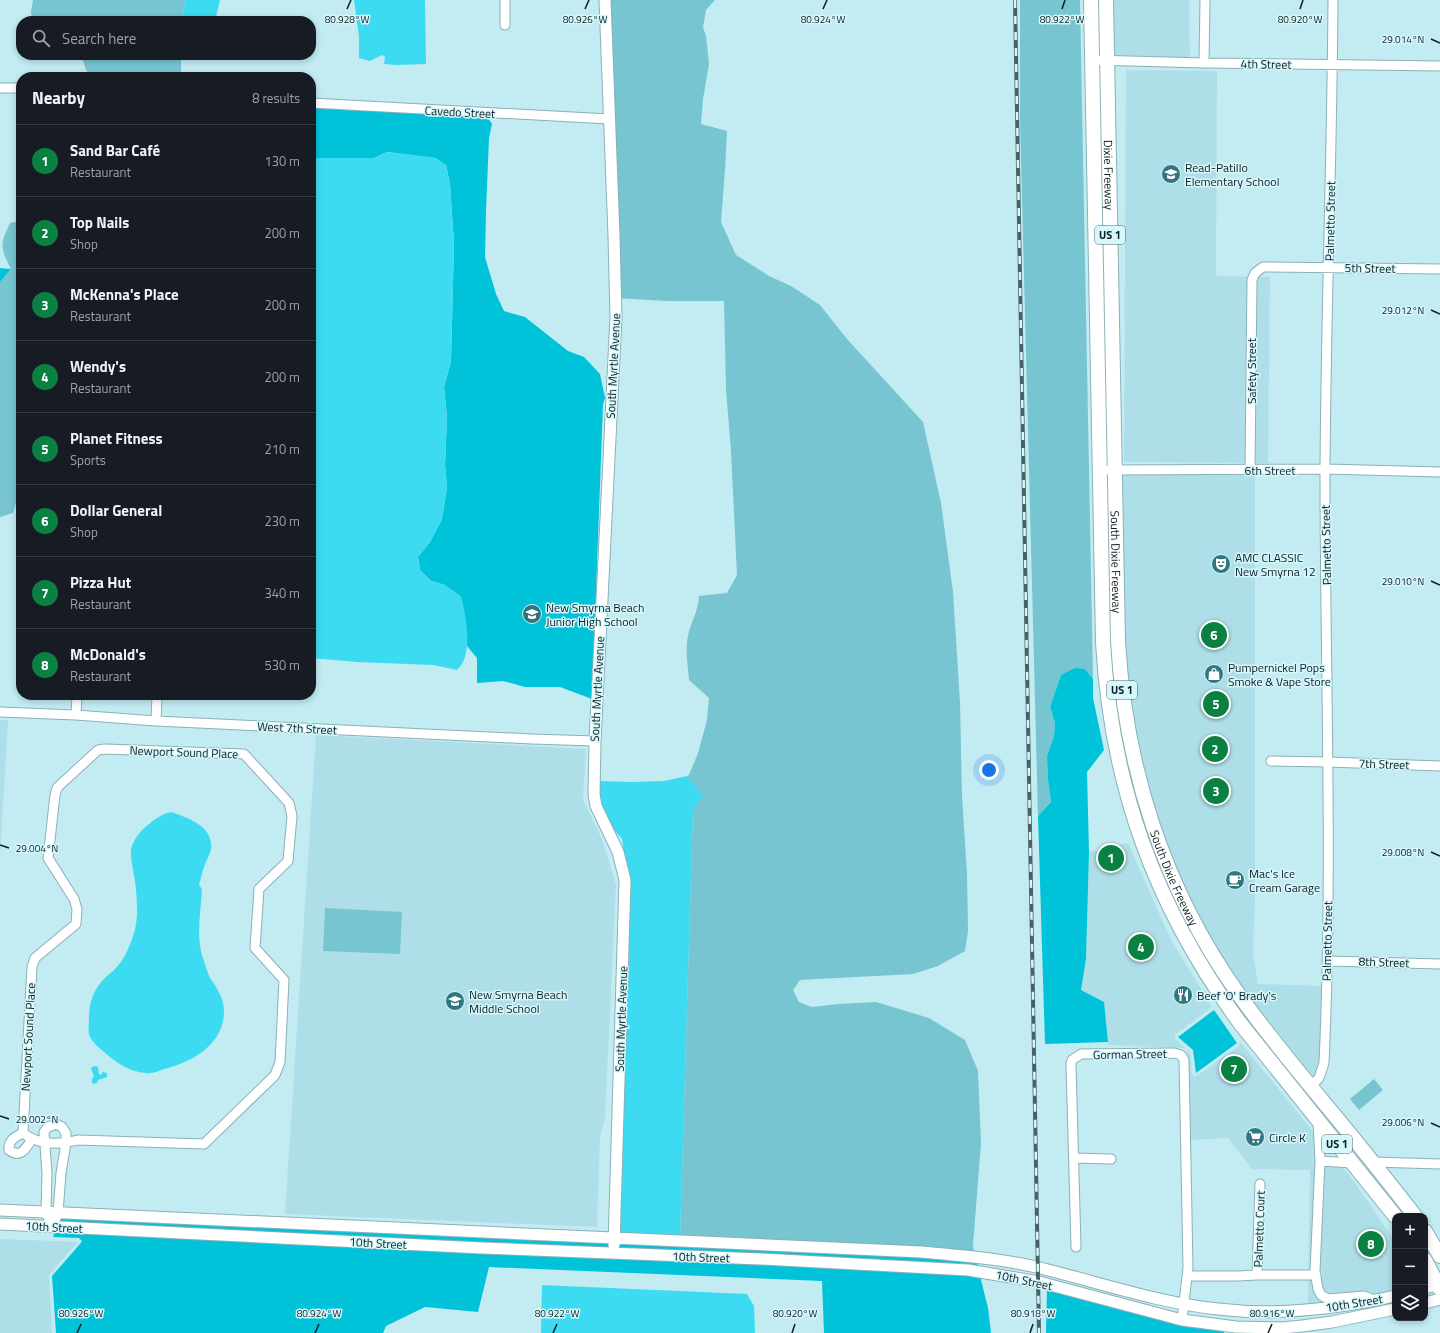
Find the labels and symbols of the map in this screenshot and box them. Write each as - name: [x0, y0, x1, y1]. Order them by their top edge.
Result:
- text: 80.928°W: [325, 12, 369, 27]
- text: 80.926°W: [563, 12, 607, 27]
- text: 80.924°W: [801, 12, 845, 27]
- text: 80.922°W: [1040, 12, 1084, 27]
- text: 80.920°W: [1278, 12, 1322, 27]
- text: 29.014°N: [1382, 32, 1424, 47]
- street label: 4th Street: [1240, 54, 1292, 74]
- street label: Cavedo Street: [424, 101, 496, 123]
- street label: Dixie Freeway: [1099, 140, 1119, 210]
- place label: Read-Patillo Elementary School: [1185, 158, 1279, 191]
- school or university icon: Read-Patillo Elementary School: [1160, 163, 1182, 185]
- street label: Palmetto Street: [1320, 180, 1340, 261]
- road number: US 1: [1095, 226, 1125, 244]
- street label: 5th Street: [1344, 258, 1396, 278]
- text: 29.012°N: [1382, 303, 1424, 318]
- street label: South Myrtle Avenue: [601, 313, 625, 419]
- street label: Safety Street: [1242, 337, 1261, 404]
- street label: 6th Street: [1245, 461, 1296, 480]
- street label: Palmetto Street: [1316, 504, 1336, 585]
- street label: South Dixie Freeway: [1106, 510, 1127, 614]
- place label: AMC CLASSIC New Smyrna 12: [1235, 548, 1316, 581]
- theatre icon: AMC CLASSIC New Smyrna 12: [1210, 553, 1232, 575]
- text: 29.010°N: [1382, 574, 1424, 589]
- place label: New Smyrna Beach Junior High School: [546, 598, 645, 631]
- school or university icon: New Smyrna Beach Junior High School: [521, 603, 543, 625]
- pin: 6: [1201, 620, 1227, 650]
- street label: South Myrtle Avenue: [585, 636, 609, 742]
- place label: Pumpernickel Pops Smoke & Vape Store: [1228, 658, 1331, 691]
- shop icon: Pumpernickel Pops Smoke & Vape Store: [1203, 663, 1225, 685]
- road number: US 1: [1107, 681, 1137, 699]
- pin: 5: [1203, 689, 1229, 719]
- street label: West 7th Street: [257, 716, 338, 740]
- pin: 2: [1202, 734, 1228, 764]
- street label: Newport Sound Place: [129, 741, 239, 763]
- street label: 7th Street: [1358, 754, 1411, 774]
- your location: [979, 760, 999, 780]
- pin: 3: [1203, 776, 1229, 806]
- street label: South Dixie Freeway: [1146, 827, 1204, 929]
- text: 29.004°N: [16, 841, 58, 856]
- pin: 1: [1098, 843, 1124, 873]
- text: 29.008°N: [1382, 845, 1424, 860]
- place label: Mac's Ice Cream Garage: [1249, 864, 1320, 897]
- cafe icon: Mac's Ice Cream Garage: [1224, 869, 1246, 891]
- street label: Palmetto Street: [1317, 900, 1337, 981]
- pin: 4: [1128, 932, 1154, 962]
- street label: 8th Street: [1358, 952, 1411, 972]
- street label: South Myrtle Avenue: [610, 966, 632, 1072]
- street label: Newport Sound Place: [16, 982, 40, 1092]
- restaurant icon: Beef 'O' Brady's: [1172, 984, 1194, 1006]
- place label: New Smyrna Beach Middle School: [469, 985, 568, 1018]
- place label: Beef 'O' Brady's: [1197, 986, 1277, 1005]
- school or university icon: New Smyrna Beach Middle School: [444, 990, 466, 1012]
- street label: Gorman Street: [1093, 1044, 1168, 1064]
- pin: 7: [1221, 1054, 1247, 1084]
- text: 29.002°N: [16, 1112, 58, 1127]
- text: 29.006°N: [1382, 1115, 1424, 1130]
- supermarket icon: Circle K: [1244, 1126, 1266, 1148]
- place label: Circle K: [1269, 1128, 1306, 1147]
- road number: US 1: [1322, 1135, 1352, 1153]
- street label: Palmetto Court: [1248, 1190, 1270, 1268]
- street label: 10th Street: [25, 1216, 84, 1238]
- pin: 8: [1358, 1229, 1384, 1259]
- street label: 10th Street: [349, 1232, 408, 1254]
- street label: 10th Street: [672, 1246, 731, 1268]
- street label: 10th Street: [994, 1265, 1055, 1295]
- street label: 10th Street: [1324, 1289, 1385, 1317]
- text: 80.926°W: [59, 1306, 103, 1321]
- text: 80.924°W: [297, 1306, 341, 1321]
- text: 80.922°W: [535, 1306, 579, 1321]
- text: 80.920°W: [773, 1306, 817, 1321]
- text: 80.918°W: [1011, 1306, 1055, 1321]
- text: 80.916°W: [1250, 1306, 1294, 1321]

